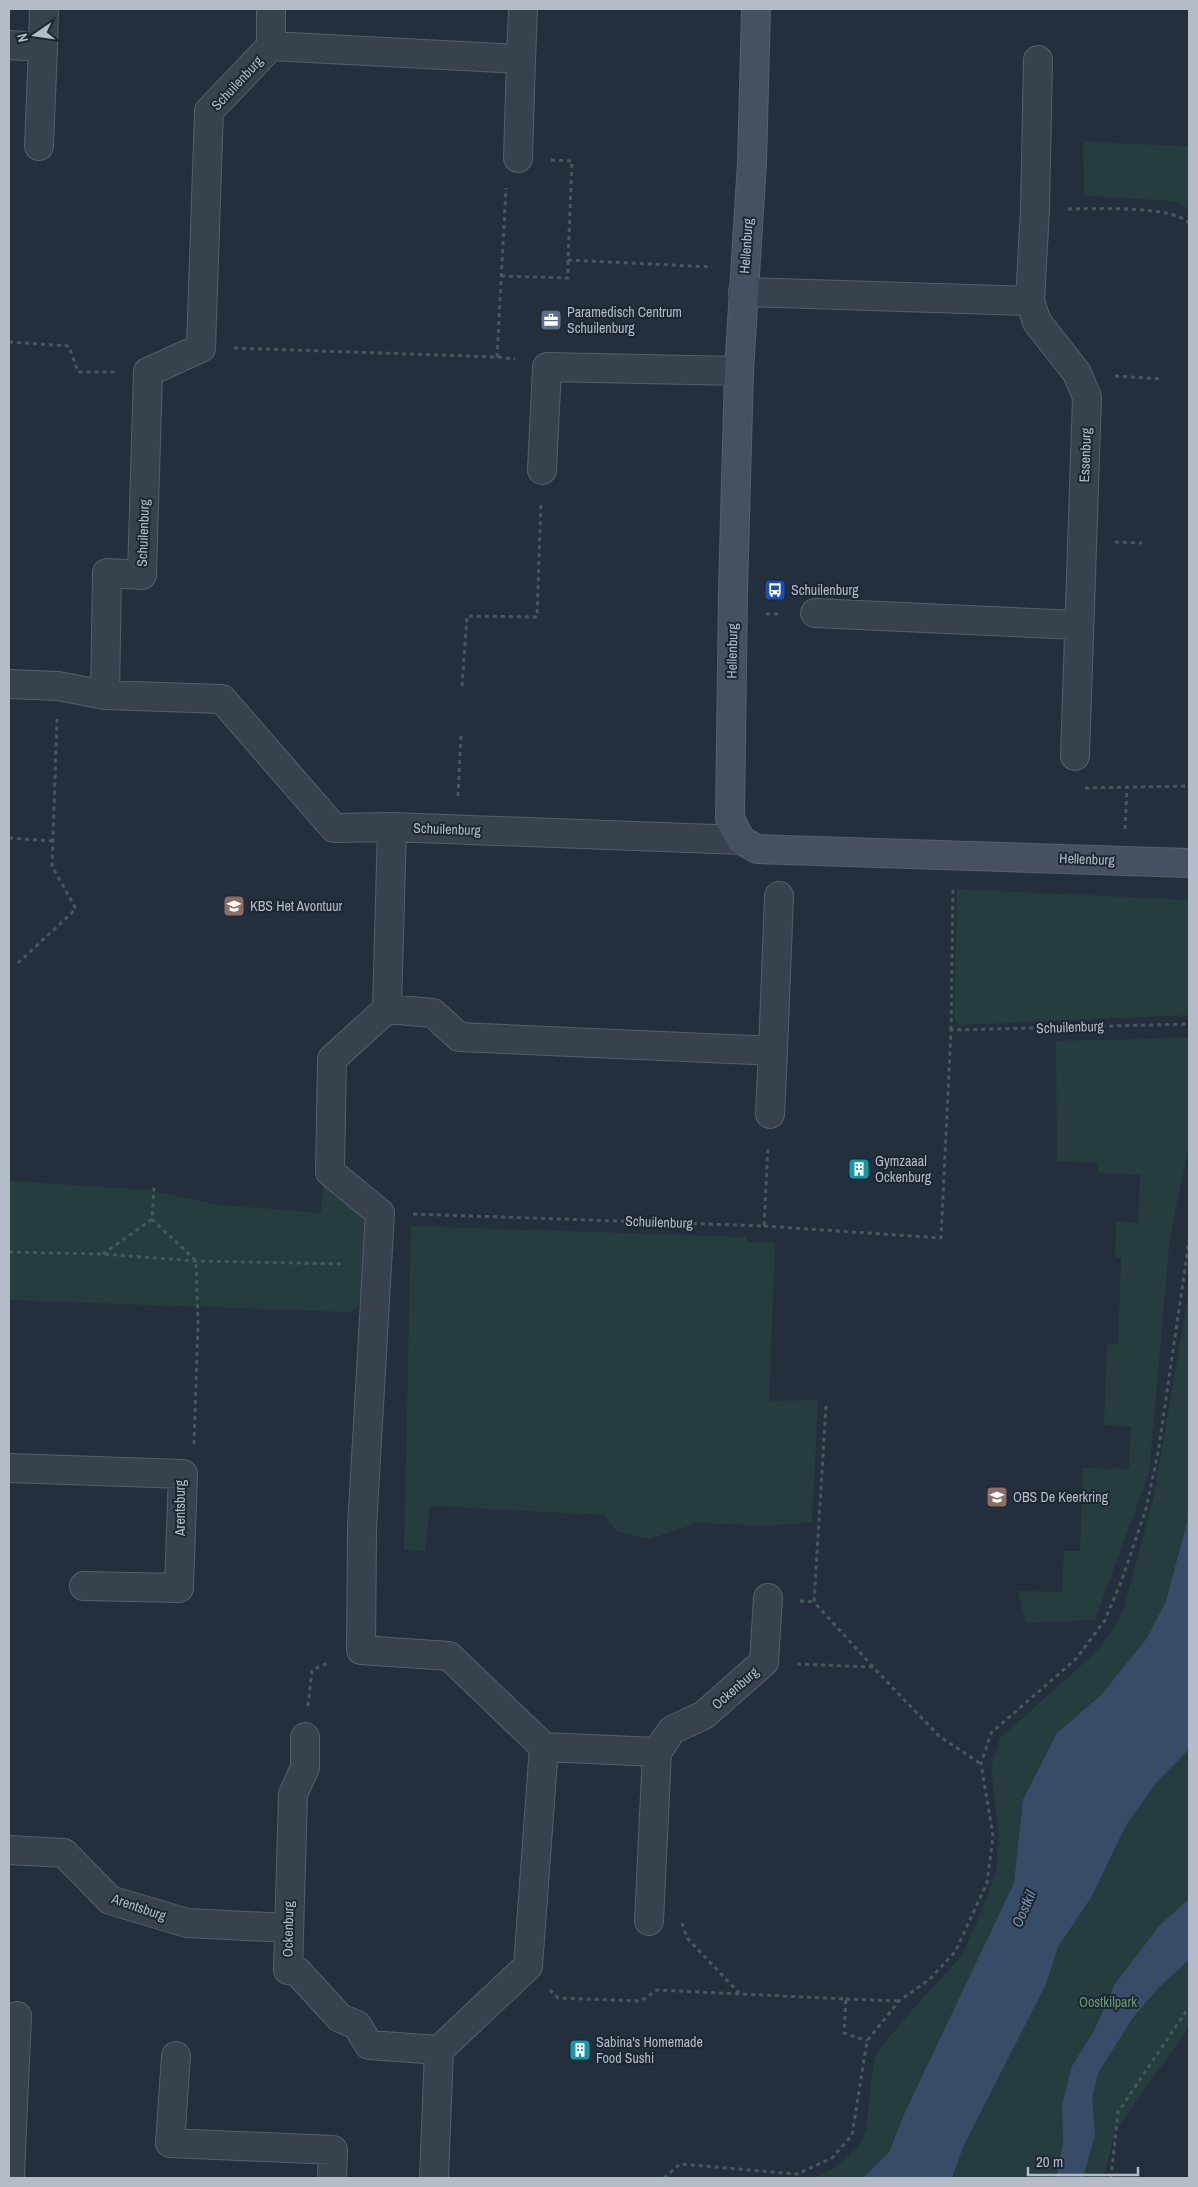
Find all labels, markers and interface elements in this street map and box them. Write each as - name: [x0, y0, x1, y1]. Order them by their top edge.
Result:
- north arrow: [10, 10, 60, 60]
- text: N: [13, 32, 32, 44]
- street label: Schuilenburg: [207, 52, 267, 114]
- street label: Hellenburg: [735, 217, 757, 274]
- place label: Paramedisch Centrum Schuilenburg: [567, 303, 682, 337]
- office icon: Paramedisch Centrum Schuilenburg: [539, 308, 563, 332]
- street label: Essenburg: [1075, 427, 1095, 483]
- street label: Schuilenburg: [133, 498, 153, 567]
- bus stop icon: Schuilenburg: [763, 578, 787, 602]
- place label: Schuilenburg: [791, 581, 859, 599]
- street label: Hellenburg: [723, 622, 741, 679]
- street label: Schuilenburg: [413, 819, 482, 839]
- street label: Hellenburg: [1059, 849, 1116, 869]
- school or university icon: KBS Het Avontuur: [222, 894, 246, 918]
- place label: KBS Het Avontuur: [250, 897, 343, 915]
- street label: Schuilenburg: [1036, 1017, 1105, 1037]
- place label: Gymzaaal Ockenburg: [875, 1152, 932, 1186]
- building icon: Gymzaaal Ockenburg: [847, 1157, 871, 1181]
- street label: Schuilenburg: [625, 1212, 694, 1232]
- street label: Arentsburg: [171, 1479, 189, 1537]
- school or university icon: OBS De Keerkring: [985, 1485, 1009, 1509]
- place label: OBS De Keerkring: [1013, 1488, 1109, 1506]
- street label: Ockenburg: [708, 1662, 763, 1713]
- water label: Oostkil: [1006, 1887, 1041, 1931]
- street label: Arentsburg: [109, 1889, 169, 1925]
- street label: Ockenburg: [279, 1900, 297, 1957]
- park label: Oostkilpark: [1079, 1993, 1137, 2011]
- place label: Sabina's Homemade Food Sushi: [596, 2033, 703, 2067]
- building icon: Sabina's Homemade Food Sushi: [568, 2038, 592, 2062]
- scale bar: [1028, 2144, 1138, 2176]
- text: 20 m: [1036, 2151, 1063, 2172]

